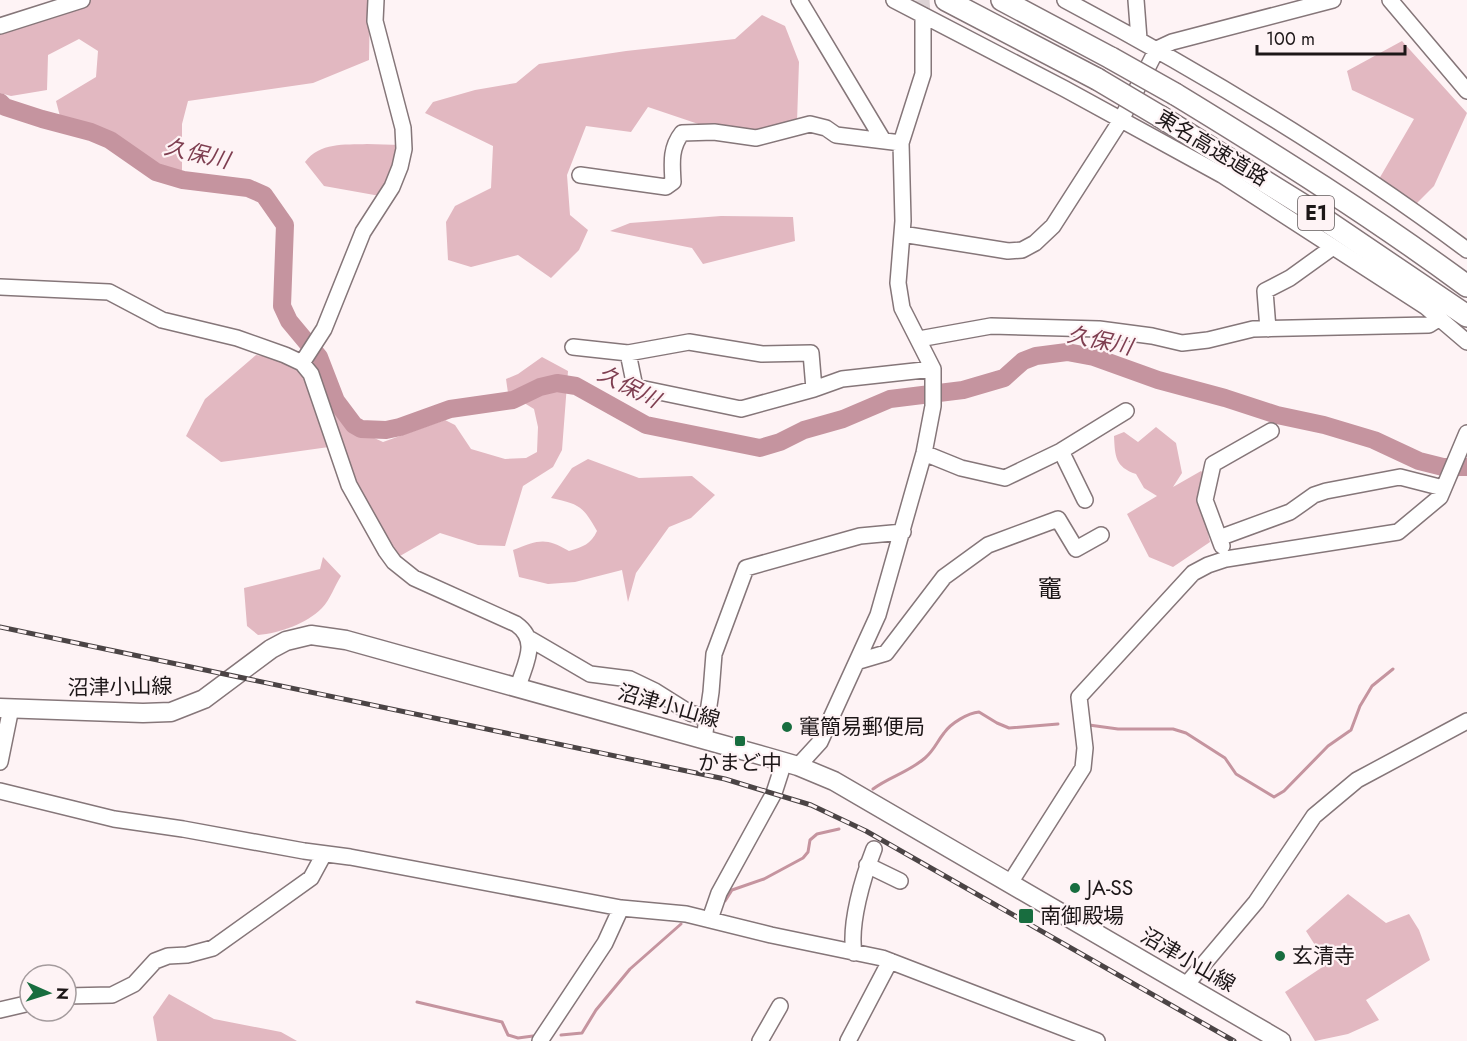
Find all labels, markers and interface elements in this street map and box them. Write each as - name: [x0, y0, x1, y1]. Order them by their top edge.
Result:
- scale bar: [1257, 18, 1406, 56]
- text: 100 m: [1266, 26, 1315, 52]
- street label: 東名高速道路: [1150, 103, 1274, 193]
- water label: 久保川: [161, 130, 235, 176]
- road number: E1: [1298, 196, 1334, 230]
- water label: 久保川: [1064, 317, 1138, 363]
- water label: 久保川: [592, 357, 667, 416]
- district label: 竈: [1038, 571, 1062, 606]
- street label: 沼津小山線: [67, 671, 173, 703]
- street label: 沼津小山線: [614, 677, 724, 735]
- place label: 竃簡易郵便局: [799, 712, 925, 742]
- marker: 竃簡易郵便局: [780, 720, 794, 734]
- marker: かまど中: [733, 734, 747, 748]
- place label: かまど中: [698, 748, 782, 778]
- place label: JA-SS: [1084, 873, 1133, 903]
- marker: JA-SS: [1068, 881, 1082, 895]
- place label: 南御殿場: [1040, 901, 1124, 931]
- marker: 南御殿場: [1017, 907, 1035, 925]
- street label: 沼津小山線: [1135, 921, 1241, 999]
- place label: 玄清寺: [1292, 941, 1355, 971]
- marker: 玄清寺: [1273, 949, 1287, 963]
- north arrow: [18, 963, 78, 1023]
- text: N: [51, 987, 74, 1001]

